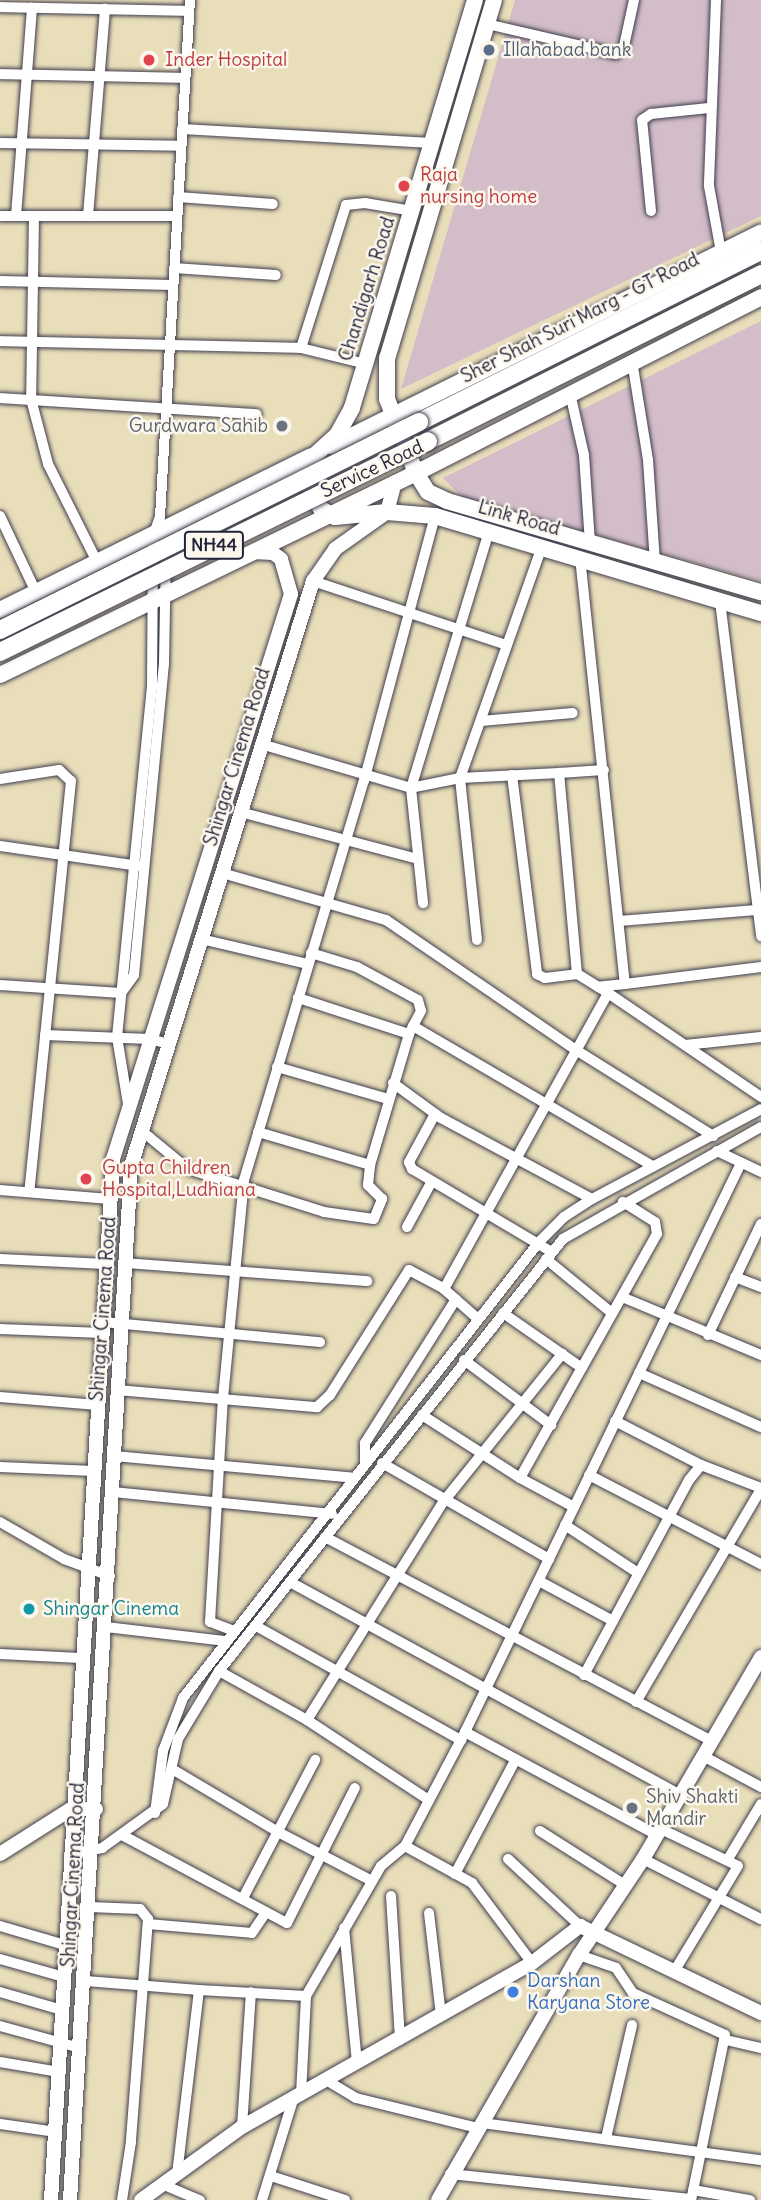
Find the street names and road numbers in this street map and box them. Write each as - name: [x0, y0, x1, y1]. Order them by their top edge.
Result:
- street label: Chandigarh Road: [334, 214, 400, 364]
- street label: Sher Shah Suri Marg - GT Road: [457, 248, 703, 388]
- street label: Service Road: [317, 435, 427, 503]
- street label: Link Road: [475, 495, 563, 541]
- road number: NH44: [182, 530, 246, 560]
- street label: Shingar Cinema Road: [199, 665, 275, 849]
- street label: Shingar Cinema Road: [85, 1216, 121, 1402]
- street label: Shingar Cinema Road: [57, 1782, 89, 1968]

